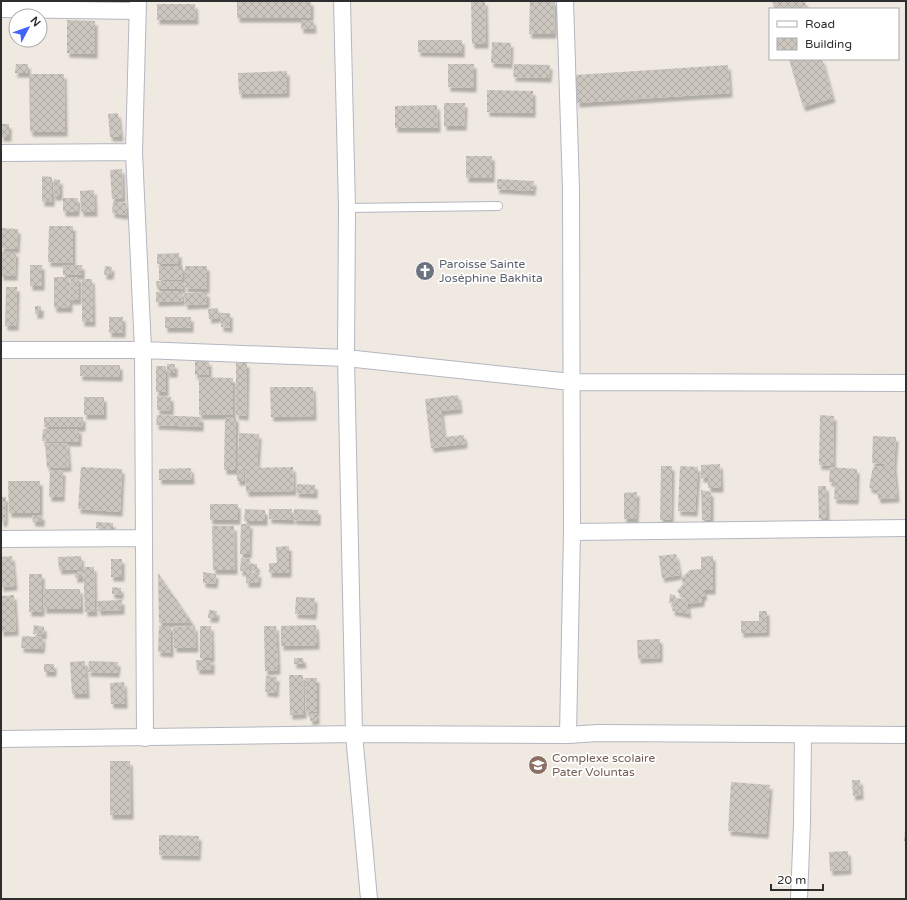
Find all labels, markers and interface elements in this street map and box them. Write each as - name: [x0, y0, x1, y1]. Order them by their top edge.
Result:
- north arrow: [8, 8, 48, 48]
- legend: [769, 8, 899, 60]
- text: N: [27, 14, 43, 29]
- text: Road: [805, 17, 835, 31]
- text: Building: [805, 37, 852, 51]
- place label: Paroisse Sainte Joséphine Bakhita: [439, 257, 543, 285]
- church icon: Paroisse Sainte Joséphine Bakhita: [414, 260, 436, 282]
- place label: Complexe scolaire Pater Voluntas: [552, 751, 656, 779]
- school or university icon: Complexe scolaire Pater Voluntas: [527, 754, 549, 776]
- scale bar: [771, 866, 823, 892]
- text: 20 m: [777, 873, 806, 887]

